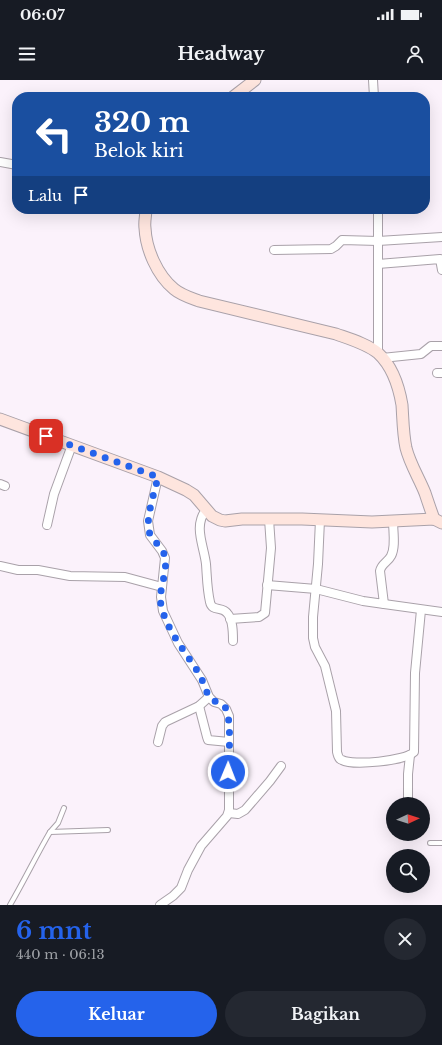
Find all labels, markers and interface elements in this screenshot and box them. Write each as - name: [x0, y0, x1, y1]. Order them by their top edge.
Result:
- text: 06:07: [20, 5, 65, 24]
- icon: menu: [16, 43, 38, 65]
- text: Headway: [177, 43, 265, 65]
- icon: person: [404, 43, 426, 65]
- text: 320 m: [94, 105, 190, 140]
- icon: left: [28, 108, 80, 160]
- text: Belok kiri: [94, 140, 184, 162]
- icon: arrive: [70, 184, 92, 206]
- text: Lalu: [28, 186, 62, 205]
- pin: [29, 419, 63, 453]
- icon: arrive: [35, 425, 57, 447]
- position arrow: [207, 751, 249, 793]
- north arrow: [386, 797, 430, 841]
- map controls: [386, 797, 430, 893]
- button: search: [386, 849, 430, 893]
- text: 6 mnt: [16, 916, 92, 945]
- button: close: [384, 918, 426, 960]
- text: 440 m · 06:13: [16, 946, 105, 963]
- button: Keluar: [16, 991, 217, 1037]
- button: Bagikan: [225, 991, 426, 1037]

